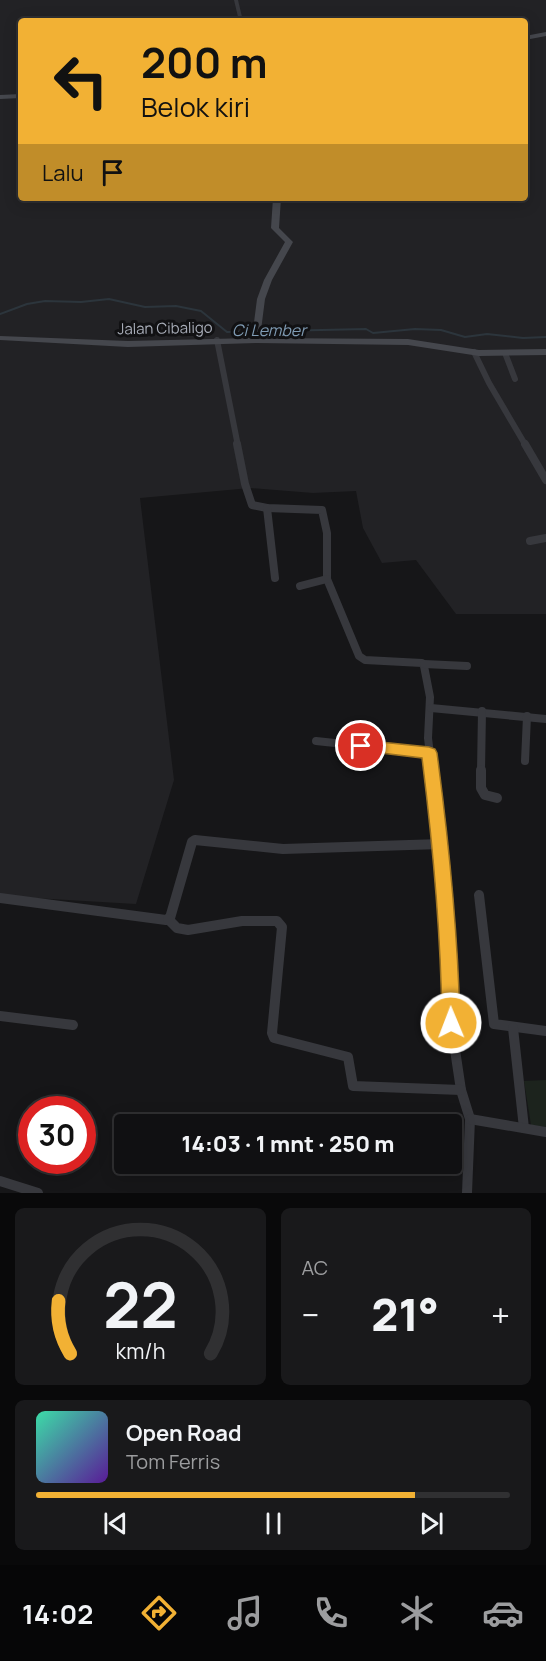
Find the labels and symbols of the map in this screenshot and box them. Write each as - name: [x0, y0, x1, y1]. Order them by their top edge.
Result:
- street label: Jalan Cibaligo: [117, 317, 213, 339]
- water label: Ci Lember: [232, 319, 308, 341]
- pin: [335, 720, 386, 771]
- position arrow: [419, 991, 483, 1055]
- speed limit sign: 30: [18, 1096, 96, 1174]

